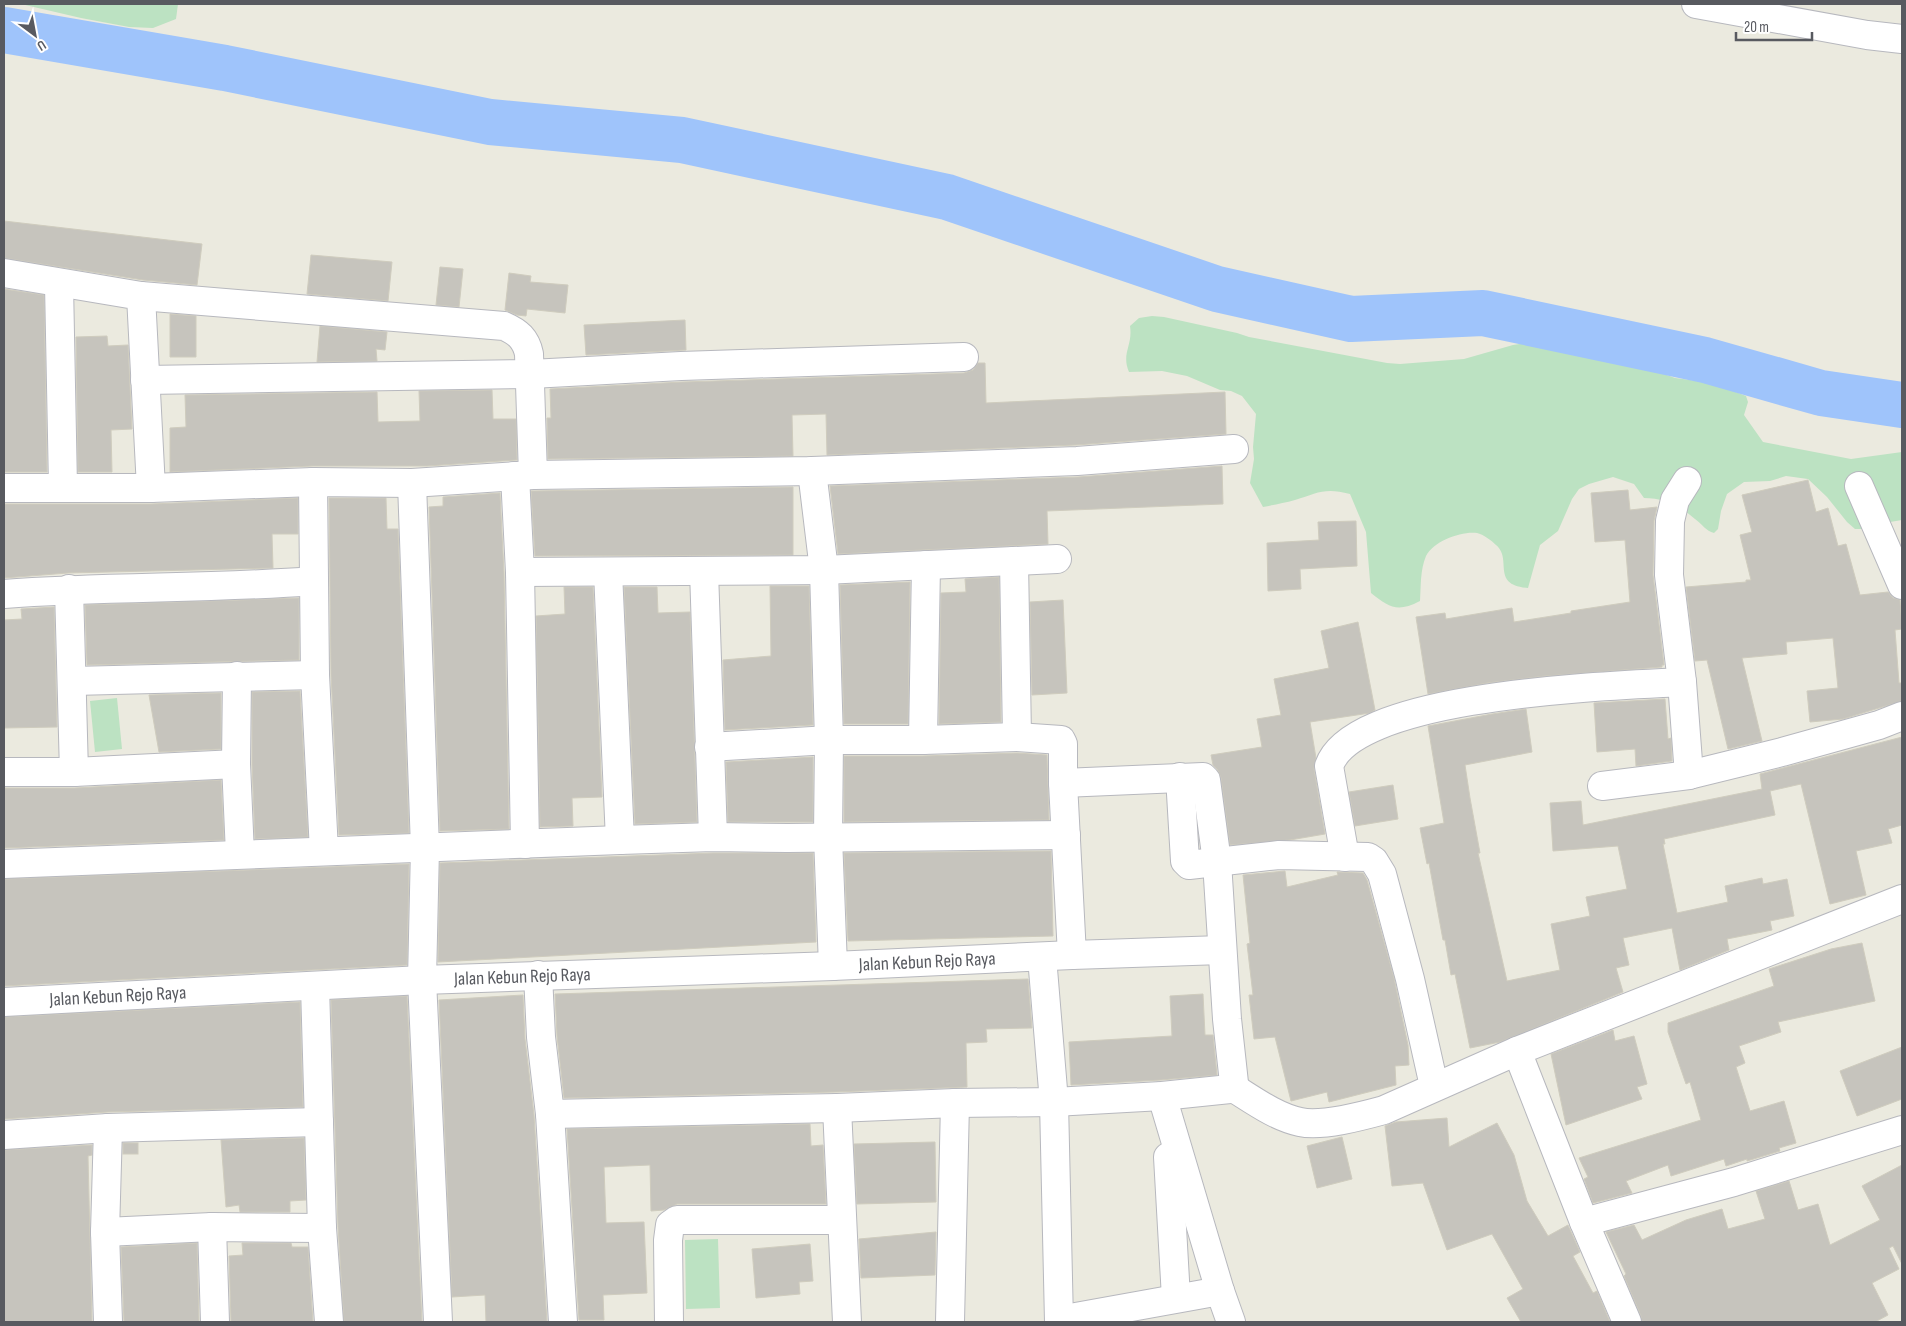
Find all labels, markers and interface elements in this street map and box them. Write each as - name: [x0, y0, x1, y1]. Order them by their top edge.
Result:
- north arrow: [10, 10, 60, 60]
- scale bar: [1736, 10, 1812, 42]
- text: 20 m: [1744, 18, 1769, 37]
- text: U: [34, 36, 49, 55]
- street label: Jalan Kebun Rejo Raya: [857, 947, 996, 976]
- street label: Jalan Kebun Rejo Raya: [453, 963, 591, 990]
- street label: Jalan Kebun Rejo Raya: [48, 981, 187, 1011]

